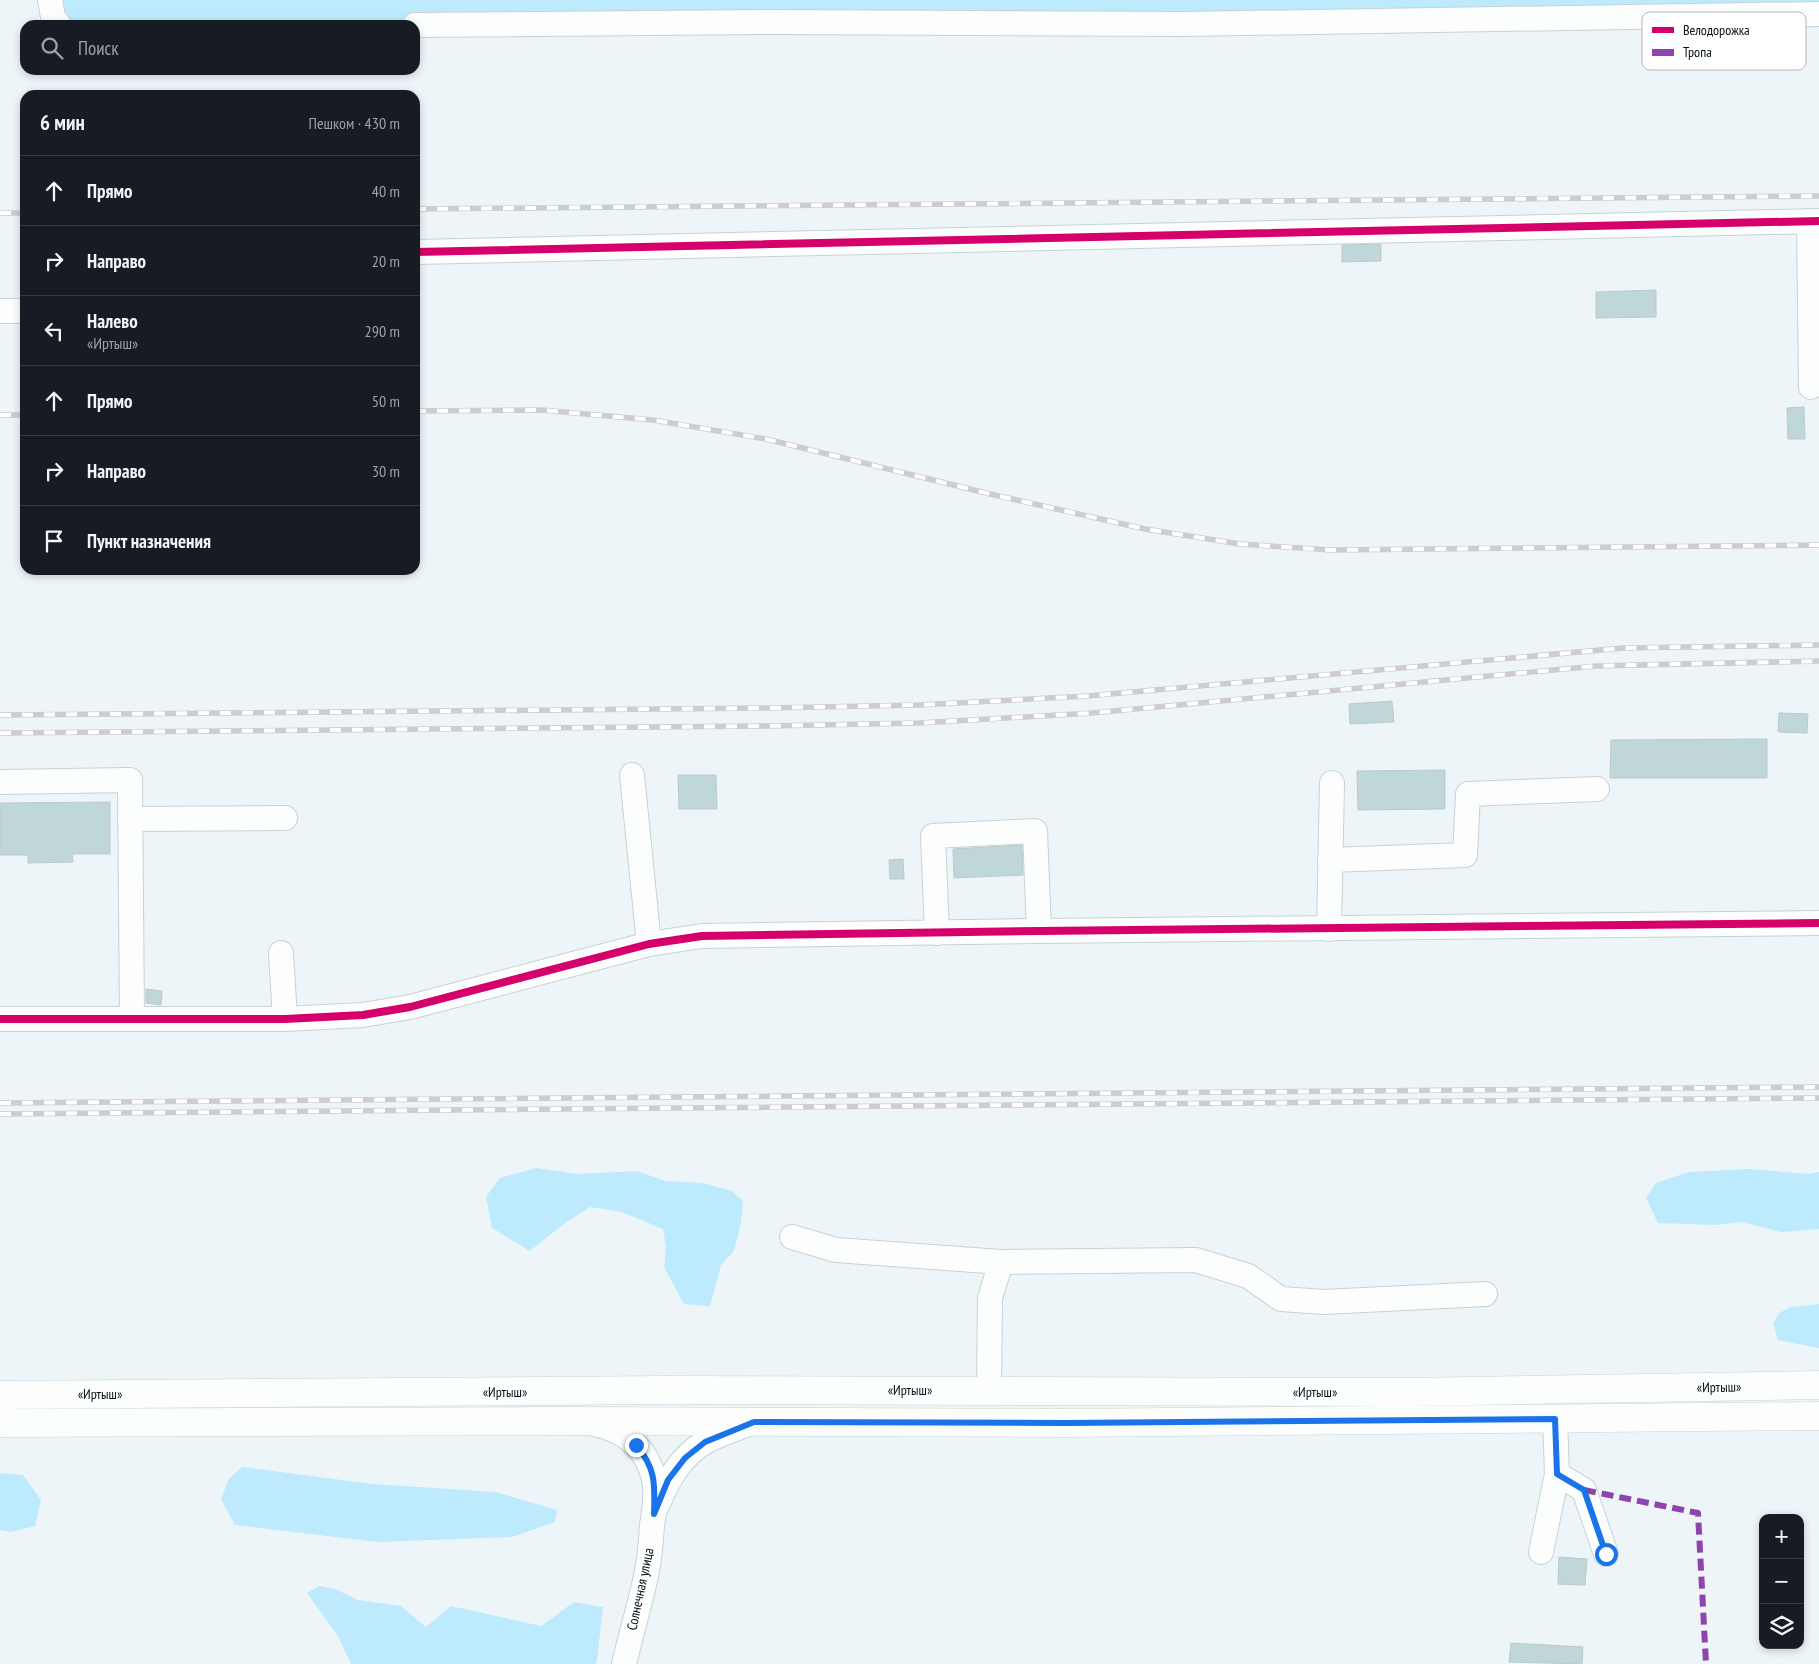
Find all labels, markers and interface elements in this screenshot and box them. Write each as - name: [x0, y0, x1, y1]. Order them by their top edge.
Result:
- legend: [1642, 12, 1806, 70]
- search box: [20, 20, 420, 75]
- text: Велодорожка: [1683, 21, 1750, 39]
- icon: search: [38, 34, 66, 62]
- text: Поиск: [78, 36, 119, 60]
- text: Тропа: [1683, 43, 1712, 61]
- text: 6 мин: [40, 109, 85, 136]
- text: Пешком · 430 m: [309, 113, 400, 133]
- icon: ahead: [40, 177, 68, 205]
- text: Прямо: [87, 179, 132, 203]
- text: 40 m: [372, 181, 400, 201]
- icon: right: [40, 247, 68, 275]
- text: Направо: [87, 249, 146, 273]
- text: 20 m: [372, 251, 400, 271]
- text: Налево: [87, 309, 138, 333]
- icon: left: [40, 317, 68, 345]
- text: 290 m: [365, 321, 400, 341]
- text: «Иртыш»: [87, 333, 138, 353]
- icon: ahead: [40, 387, 68, 415]
- text: Прямо: [87, 389, 132, 413]
- text: 50 m: [372, 391, 400, 411]
- icon: right: [40, 457, 68, 485]
- text: Направо: [87, 459, 146, 483]
- text: 30 m: [372, 461, 400, 481]
- icon: arrive: [40, 527, 68, 555]
- text: Пункт назначения: [87, 529, 211, 553]
- street label: «Иртыш»: [1697, 1378, 1741, 1396]
- street label: «Иртыш»: [888, 1381, 932, 1399]
- street label: «Иртыш»: [483, 1383, 527, 1401]
- street label: «Иртыш»: [1293, 1383, 1337, 1401]
- street label: «Иртыш»: [78, 1385, 122, 1403]
- route end: [625, 1434, 648, 1457]
- map controls: [1759, 1514, 1804, 1649]
- button: +: [1759, 1514, 1804, 1559]
- route start: [1595, 1543, 1618, 1566]
- street label: Солнечная улица: [622, 1546, 658, 1632]
- button: −: [1759, 1559, 1804, 1604]
- button: layers: [1759, 1604, 1804, 1649]

